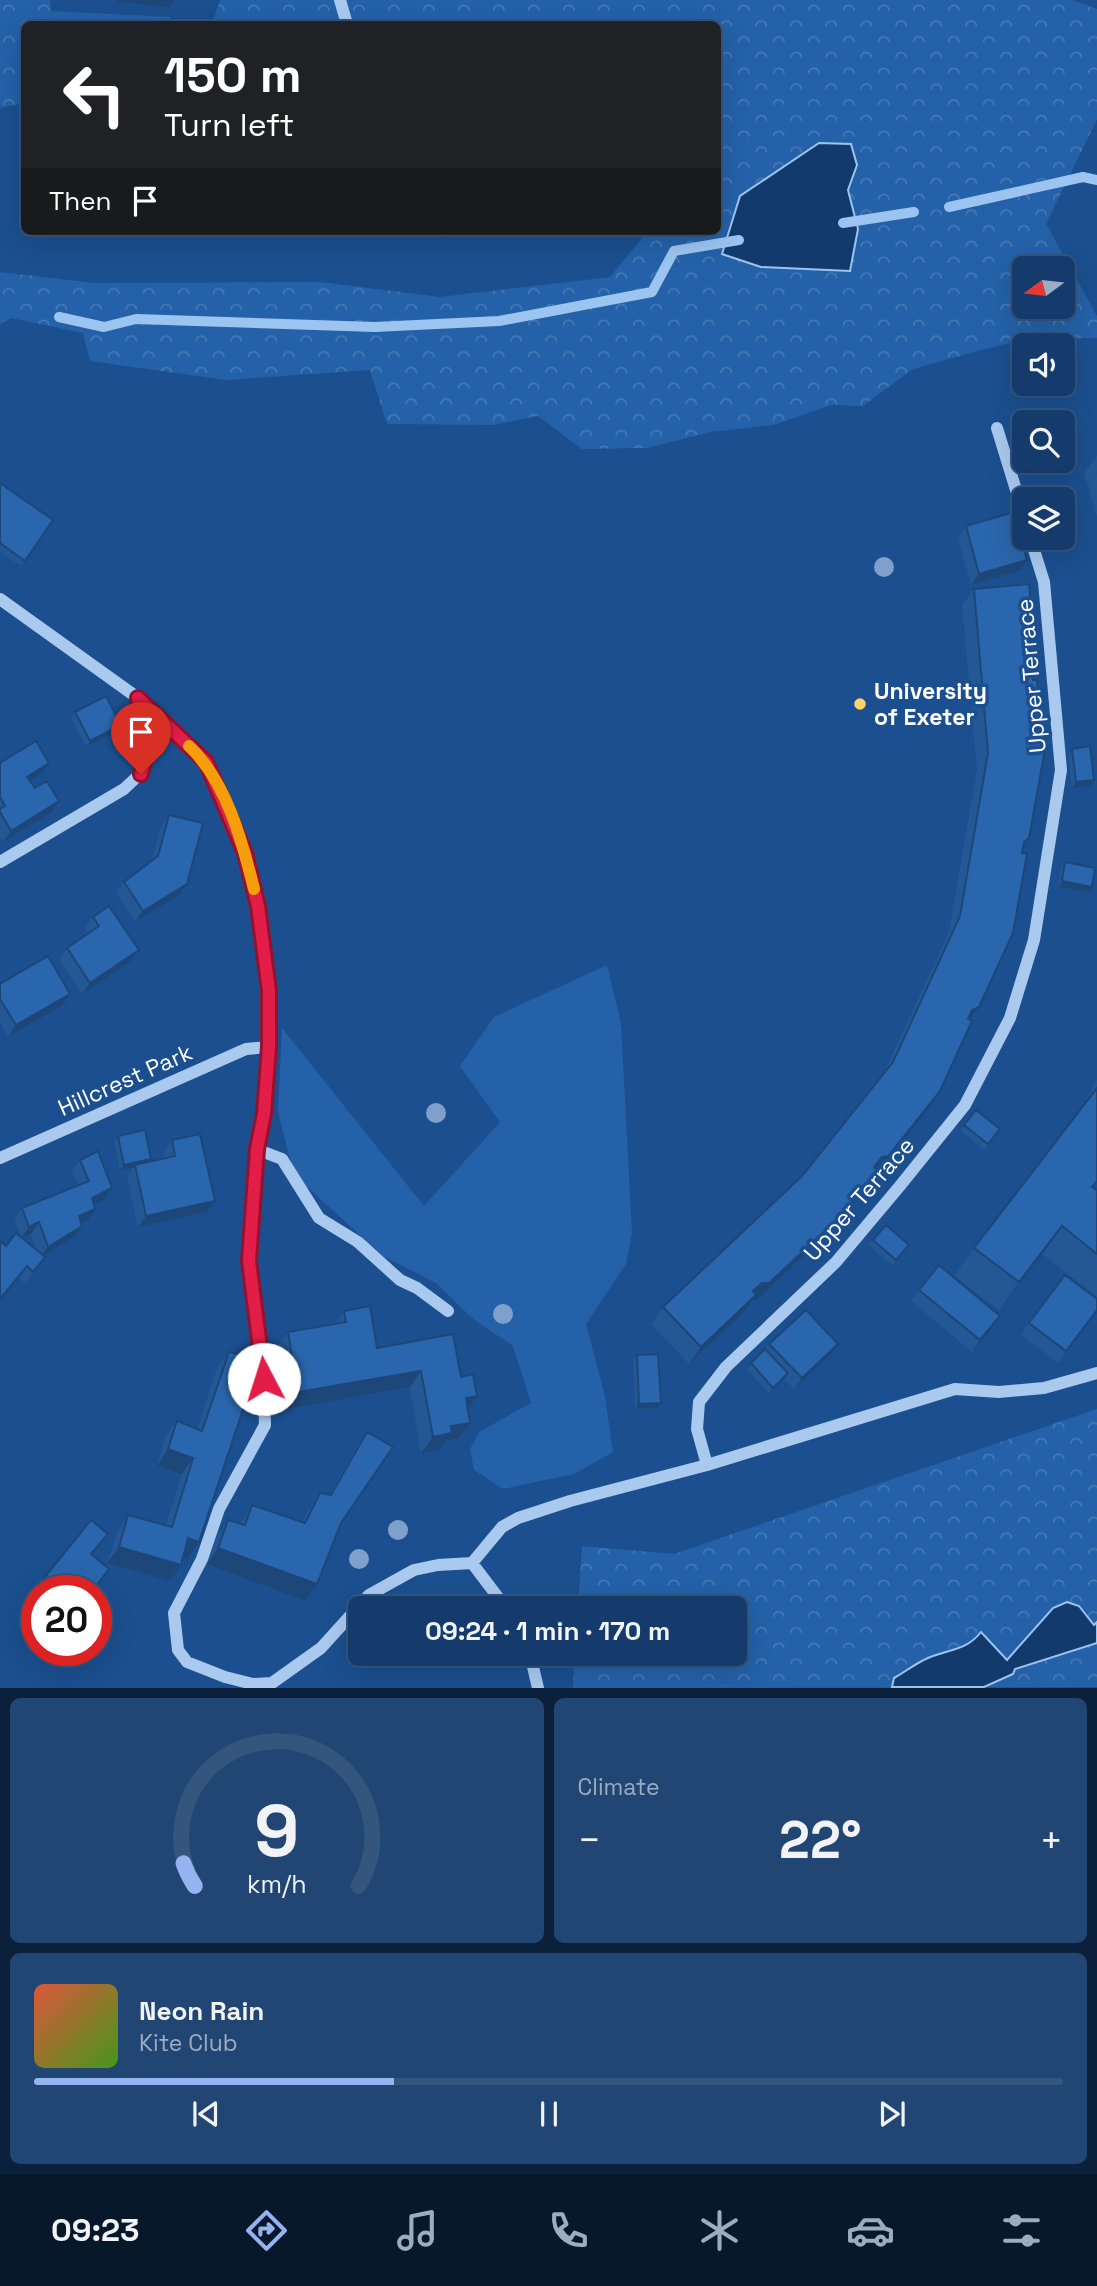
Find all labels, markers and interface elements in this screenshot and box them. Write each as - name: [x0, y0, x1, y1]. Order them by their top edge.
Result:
- text: 150 m: [164, 44, 302, 106]
- icon: left: [49, 49, 140, 140]
- text: Turn left: [164, 105, 294, 145]
- icon: arrive: [126, 182, 164, 220]
- text: Then: [49, 184, 112, 218]
- north arrow: [1012, 256, 1074, 318]
- map controls: [1012, 256, 1075, 550]
- button: sound: [1012, 333, 1075, 396]
- button: search: [1012, 410, 1075, 473]
- button: layers: [1012, 487, 1075, 550]
- street label: Upper Terrace: [1009, 598, 1053, 754]
- place label: University of Exeter: [874, 676, 987, 732]
- marker: University of Exeter: [852, 696, 868, 712]
- pin: [111, 702, 171, 774]
- icon: arrive: [122, 713, 160, 751]
- street label: Hillcrest Park: [53, 1037, 197, 1123]
- street label: Upper Terrace: [797, 1131, 921, 1267]
- position arrow: [227, 1342, 301, 1416]
- speed limit sign: 20: [21, 1575, 112, 1666]
- text: 09:24 · 1 min · 170 m: [425, 1614, 670, 1648]
- text: Climate: [578, 1772, 660, 1802]
- text: 9: [254, 1785, 299, 1878]
- text: 22°: [779, 1807, 861, 1873]
- text: −: [578, 1816, 601, 1864]
- text: +: [1039, 1816, 1063, 1864]
- text: km/h: [247, 1868, 307, 1900]
- text: Neon Rain: [139, 1994, 264, 2028]
- text: Kite Club: [139, 2028, 238, 2058]
- icon: previous: [187, 2095, 225, 2133]
- icon: pause: [530, 2095, 568, 2133]
- icon: next: [873, 2095, 911, 2133]
- icon: directions: [242, 2206, 291, 2255]
- icon: music: [393, 2206, 442, 2255]
- icon: phone: [544, 2206, 593, 2255]
- icon: climate: [695, 2206, 744, 2255]
- icon: car: [846, 2206, 895, 2255]
- icon: filters: [997, 2206, 1046, 2255]
- text: 09:23: [51, 2210, 140, 2250]

